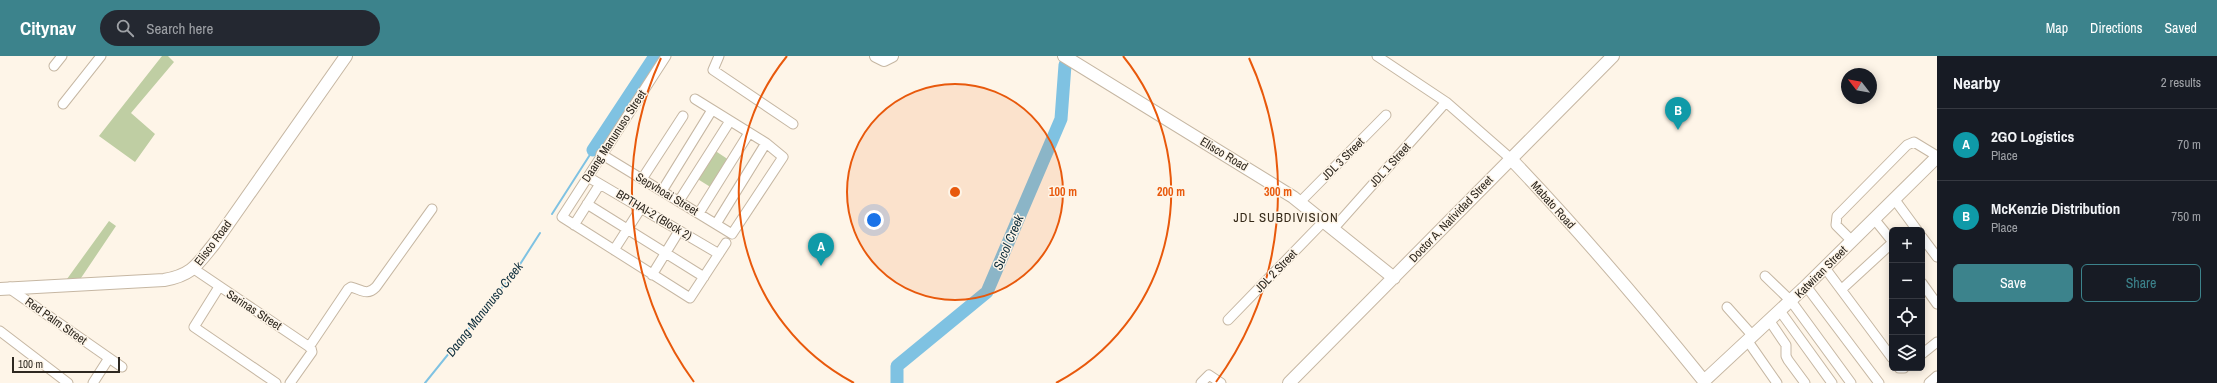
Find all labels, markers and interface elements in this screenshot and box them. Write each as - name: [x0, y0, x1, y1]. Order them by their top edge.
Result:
- search box: [100, 10, 380, 46]
- text: Citynav: [20, 15, 76, 41]
- icon: search: [114, 17, 136, 39]
- text: Search here: [146, 18, 213, 39]
- text: Map: [2046, 19, 2068, 37]
- text: Directions: [2090, 19, 2142, 37]
- text: Saved: [2164, 19, 2197, 37]
- north arrow: [1841, 68, 1877, 104]
- text: Nearby: [1953, 71, 2000, 94]
- text: 2 results: [2161, 74, 2201, 91]
- street label: Daang Manunuso Street: [578, 87, 650, 185]
- pin: B: [1665, 97, 1691, 130]
- text: 2GO Logistics: [1991, 126, 2074, 147]
- street label: Elisco Road: [1197, 133, 1251, 175]
- street label: JDL 3 Street: [1318, 134, 1368, 184]
- text: A: [1962, 136, 1970, 153]
- text: 70 m: [2177, 136, 2201, 153]
- street label: JDL 1 Street: [1366, 139, 1414, 191]
- text: Place: [1991, 147, 2018, 164]
- street label: Sepvhoai Street: [633, 169, 702, 219]
- street label: Doctor A. Natividad Street: [1406, 172, 1497, 266]
- street label: Mabato Road: [1527, 178, 1579, 232]
- text: 100 m: [1049, 184, 1077, 200]
- text: 200 m: [1157, 184, 1185, 200]
- text: 300 m: [1264, 184, 1292, 200]
- centre of rings: [948, 185, 962, 199]
- street label: BPTHAI-2 (Block 2): [613, 186, 695, 244]
- text: McKenzie Distribution: [1991, 198, 2120, 219]
- text: B: [1962, 208, 1970, 225]
- text: 750 m: [2171, 208, 2201, 225]
- district label: JDL SUBDIVISION: [1233, 209, 1339, 226]
- your location: [864, 210, 884, 230]
- water label: Sucol Creek: [989, 212, 1028, 272]
- street label: Elisco Road: [191, 217, 235, 269]
- text: Place: [1991, 219, 2018, 236]
- map controls: [1889, 227, 1925, 371]
- button: +: [1889, 227, 1925, 263]
- pin: A: [808, 233, 834, 266]
- street label: Katwiran Street: [1791, 242, 1851, 302]
- street label: JDL 2 Street: [1251, 246, 1301, 296]
- water label: Daang Manunuso Creek: [442, 258, 527, 360]
- button: −: [1889, 263, 1925, 299]
- button: Save: [1953, 264, 2073, 302]
- button: Share: [2081, 264, 2201, 302]
- street label: Sarinas Street: [223, 286, 285, 334]
- street label: Red Palm Street: [22, 294, 90, 348]
- button: locate: [1889, 299, 1925, 335]
- button: layers: [1889, 335, 1925, 371]
- scale bar: [12, 355, 120, 374]
- text: 100 m: [18, 357, 43, 371]

